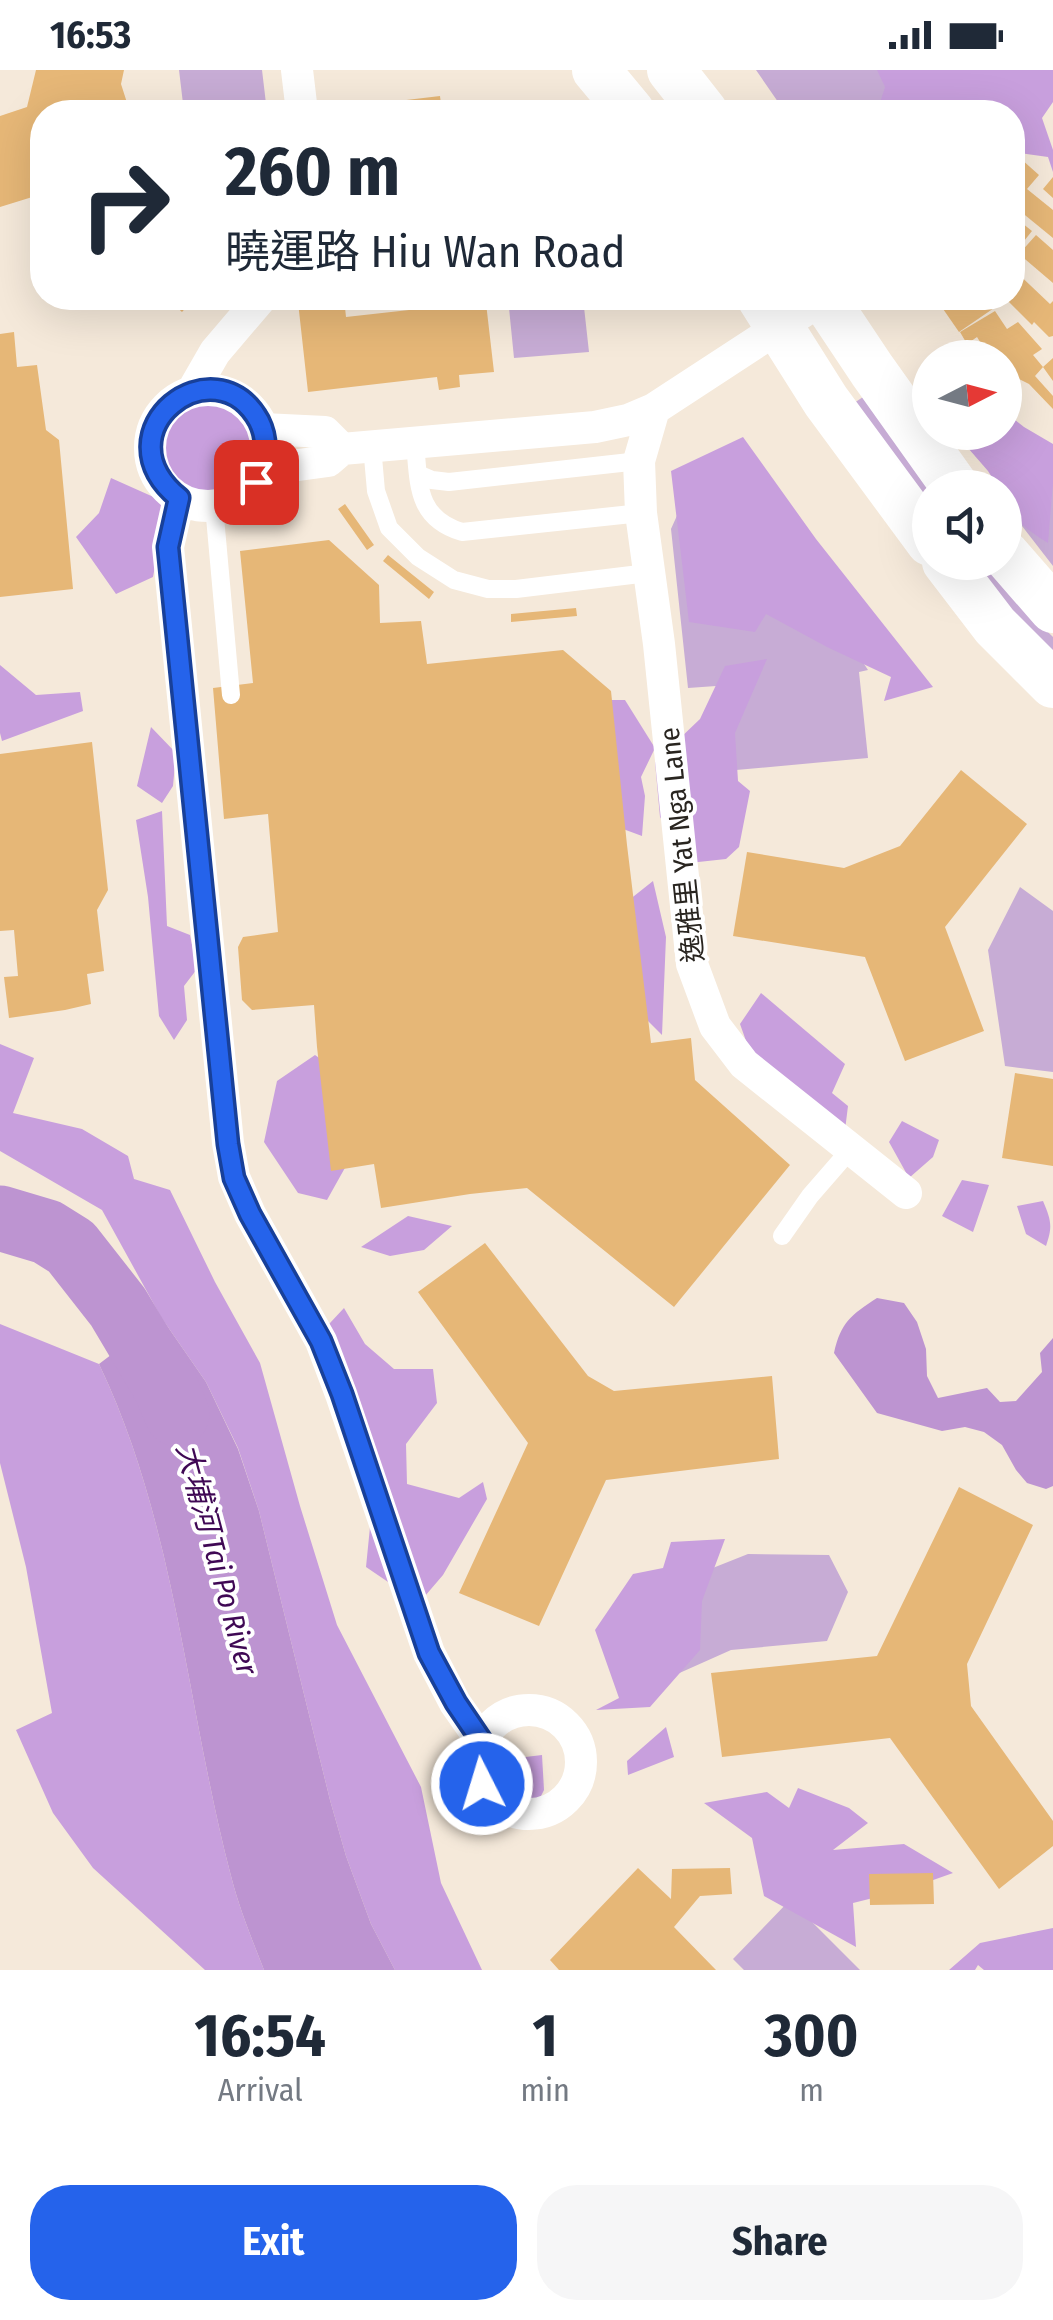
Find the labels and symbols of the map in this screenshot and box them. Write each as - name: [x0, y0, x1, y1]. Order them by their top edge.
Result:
- north arrow: [912, 340, 1022, 450]
- pin: [214, 440, 299, 525]
- street label: 逸雅里 Yat Nga Lane: [653, 726, 710, 964]
- water label: 大埔河 Tai Po River: [169, 1439, 266, 1680]
- position arrow: [430, 1732, 534, 1836]

